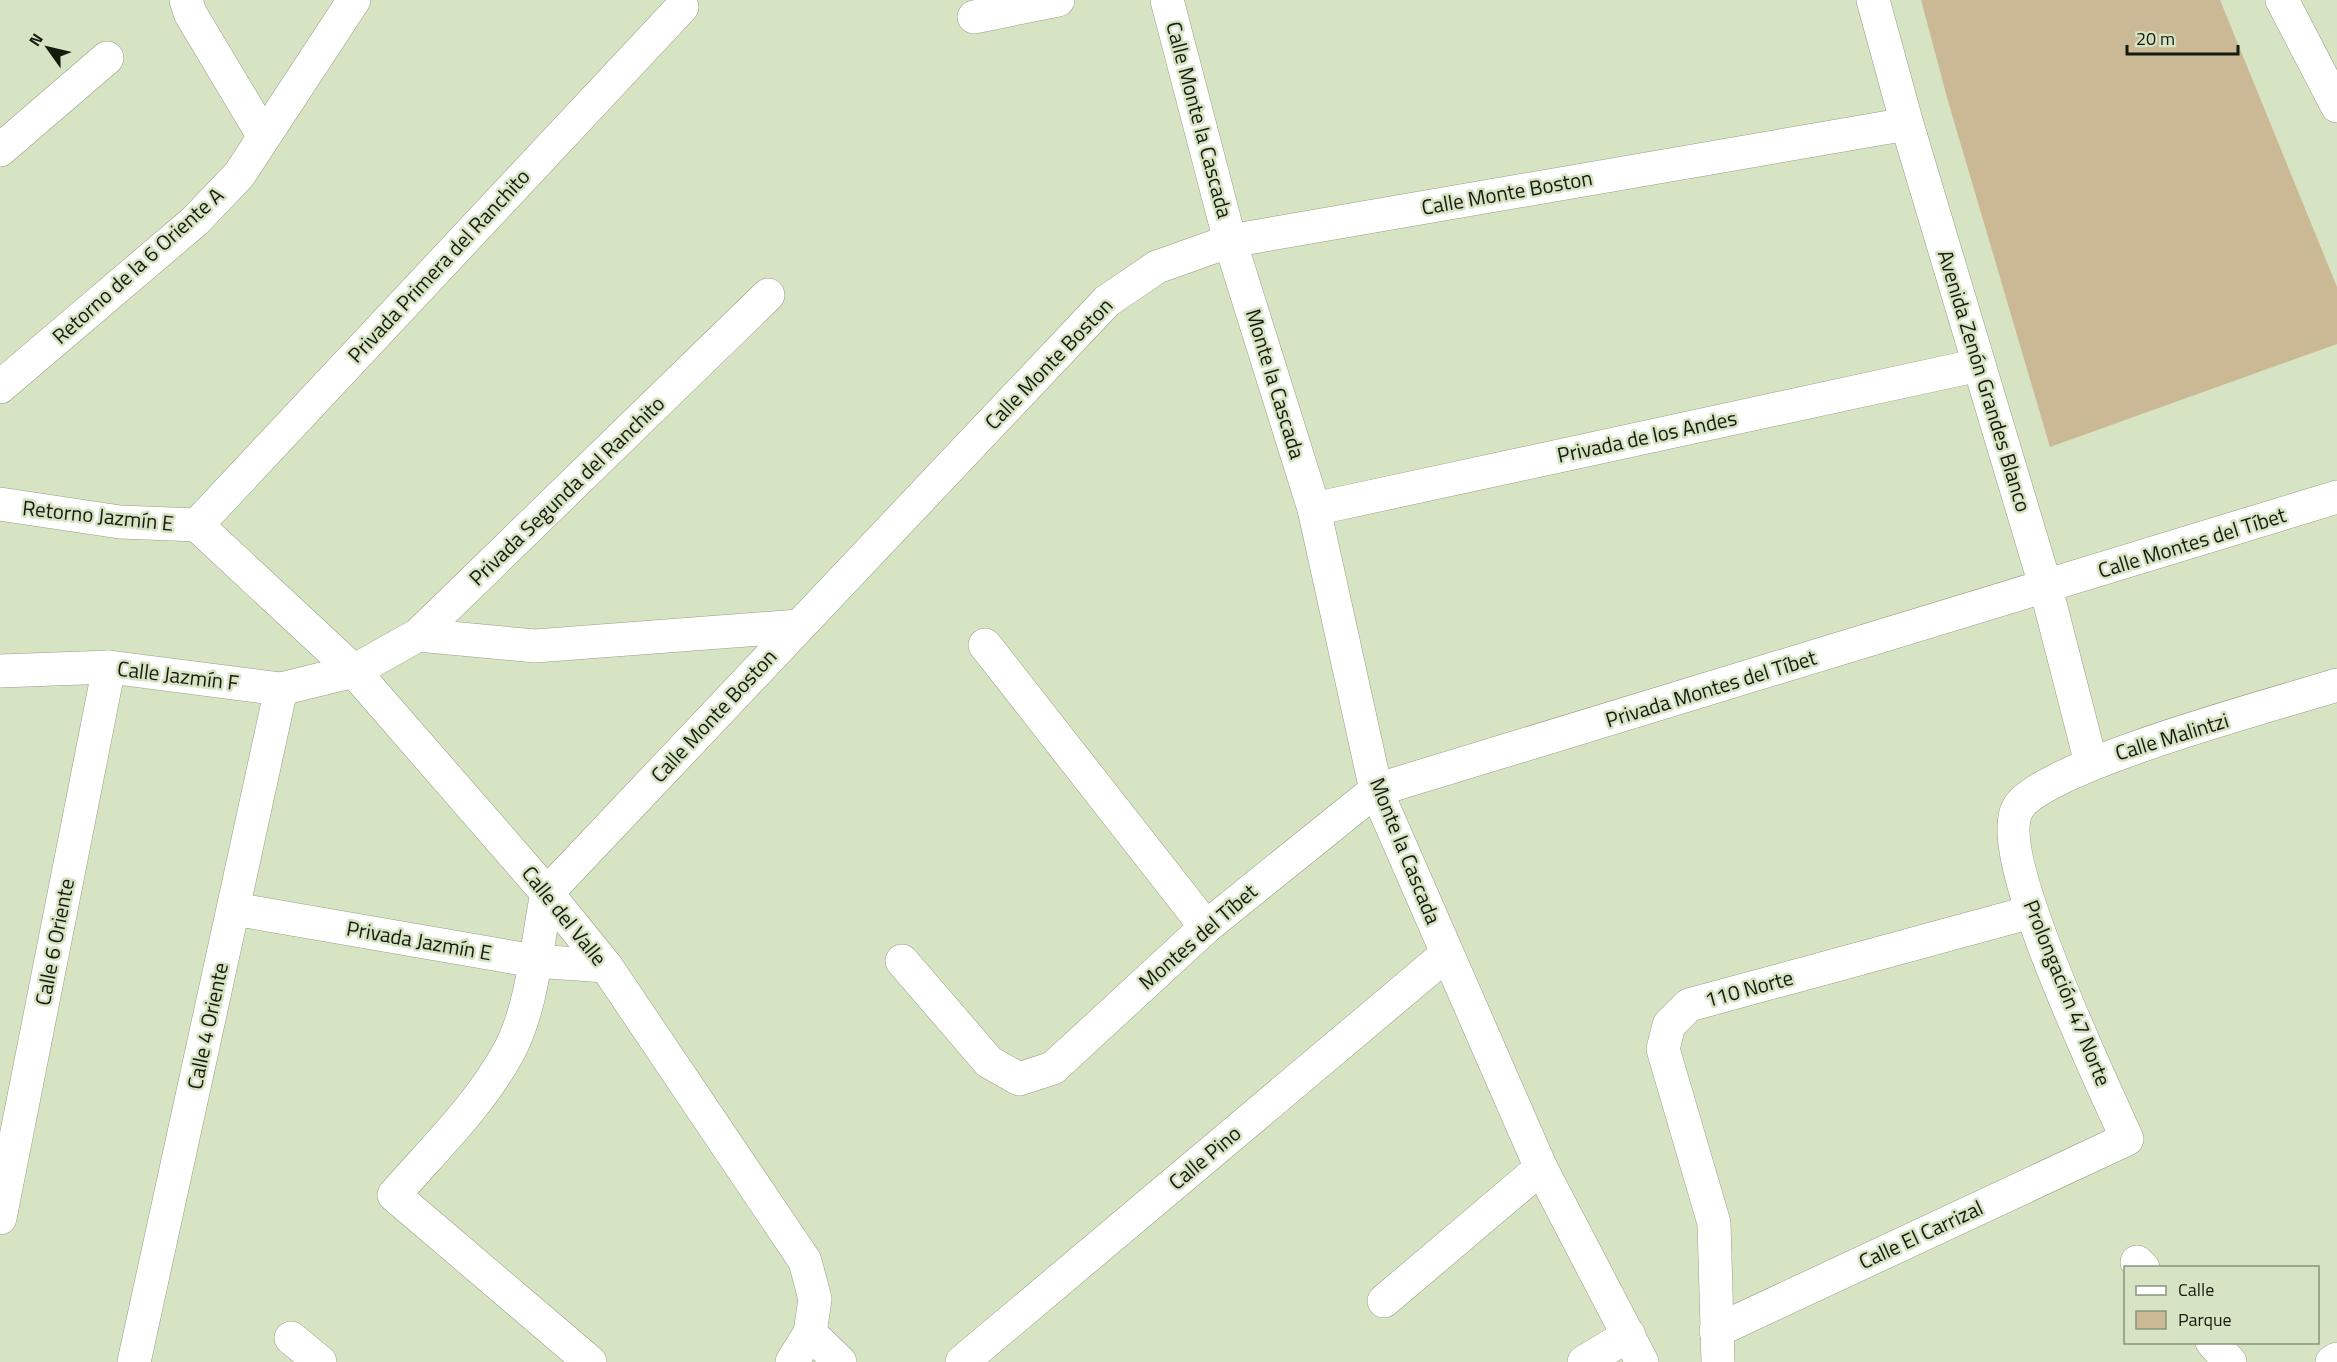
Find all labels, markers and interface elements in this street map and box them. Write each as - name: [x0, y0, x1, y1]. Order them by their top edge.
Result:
- north arrow: [18, 18, 78, 78]
- street label: Calle Monte la Cascada: [1158, 18, 1242, 222]
- scale bar: [2127, 18, 2238, 56]
- text: 20 m: [2136, 25, 2175, 52]
- text: N: [23, 28, 49, 51]
- street label: Privada Primera del Ranchito: [340, 161, 537, 370]
- street label: Calle Monte Boston: [1419, 161, 1595, 223]
- street label: Retorno de la 6 Oriente A: [44, 179, 231, 351]
- street label: Avenida Zenón Grandes Blanco: [1930, 246, 2040, 516]
- street label: Calle Monte Boston: [977, 290, 1120, 437]
- street label: Monte la Cascada: [1238, 305, 1314, 463]
- street label: Privada Segunda del Ranchito: [461, 388, 672, 593]
- street label: Privada de los Andes: [1554, 401, 1740, 471]
- street label: Retorno Jazmín E: [21, 491, 175, 539]
- street label: Calle Montes del Tíbet: [2094, 498, 2290, 586]
- street label: Calle Monte Boston: [643, 641, 784, 789]
- street label: Privada Montes del Tíbet: [1601, 641, 1821, 735]
- street label: Calle Jazmín F: [116, 652, 241, 698]
- street label: Calle Malintzi: [2111, 704, 2232, 768]
- street label: Monte la Cascada: [1362, 773, 1450, 929]
- street label: Calle del Valle: [514, 858, 615, 972]
- street label: Montes del Tíbet: [1131, 875, 1264, 997]
- street label: Calle 6 Oriente: [26, 876, 82, 1008]
- street label: Prolongación 47 Norte: [2016, 895, 2120, 1091]
- street label: Privada Jazmín E: [344, 912, 494, 969]
- street label: Calle 4 Oriente: [178, 959, 236, 1092]
- street label: 110 Norte: [1701, 961, 1797, 1015]
- street label: Calle Pino: [1161, 1117, 1248, 1197]
- street label: Calle El Carrizal: [1853, 1191, 1988, 1277]
- legend: [2124, 1266, 2319, 1344]
- text: Calle: [2178, 1276, 2214, 1303]
- text: Parque: [2178, 1306, 2232, 1333]

